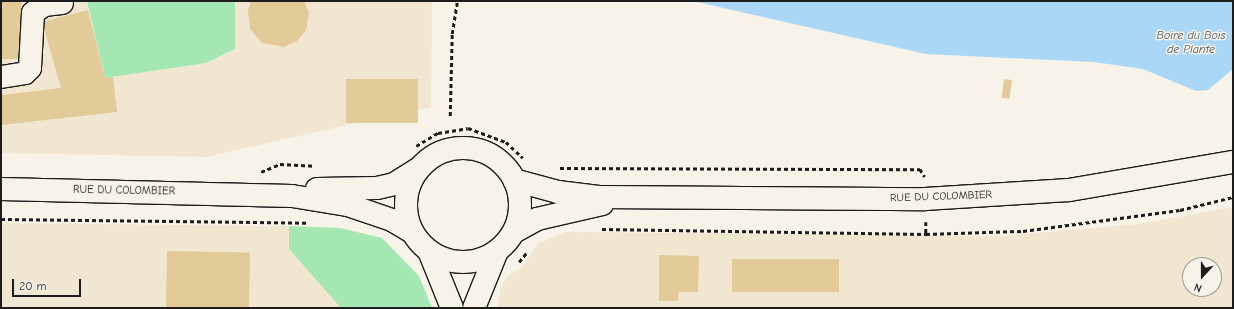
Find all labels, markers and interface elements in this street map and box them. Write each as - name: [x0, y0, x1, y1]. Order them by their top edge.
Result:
- water label: Boire du Bois de Plante: [1156, 29, 1226, 57]
- street label: RUE DU COLOMBIER: [73, 184, 175, 198]
- street label: RUE DU COLOMBIER: [890, 189, 992, 205]
- north arrow: [1182, 257, 1222, 297]
- scale bar: [14, 271, 83, 297]
- text: 20 m: [19, 279, 47, 293]
- text: N: [1192, 280, 1204, 295]

